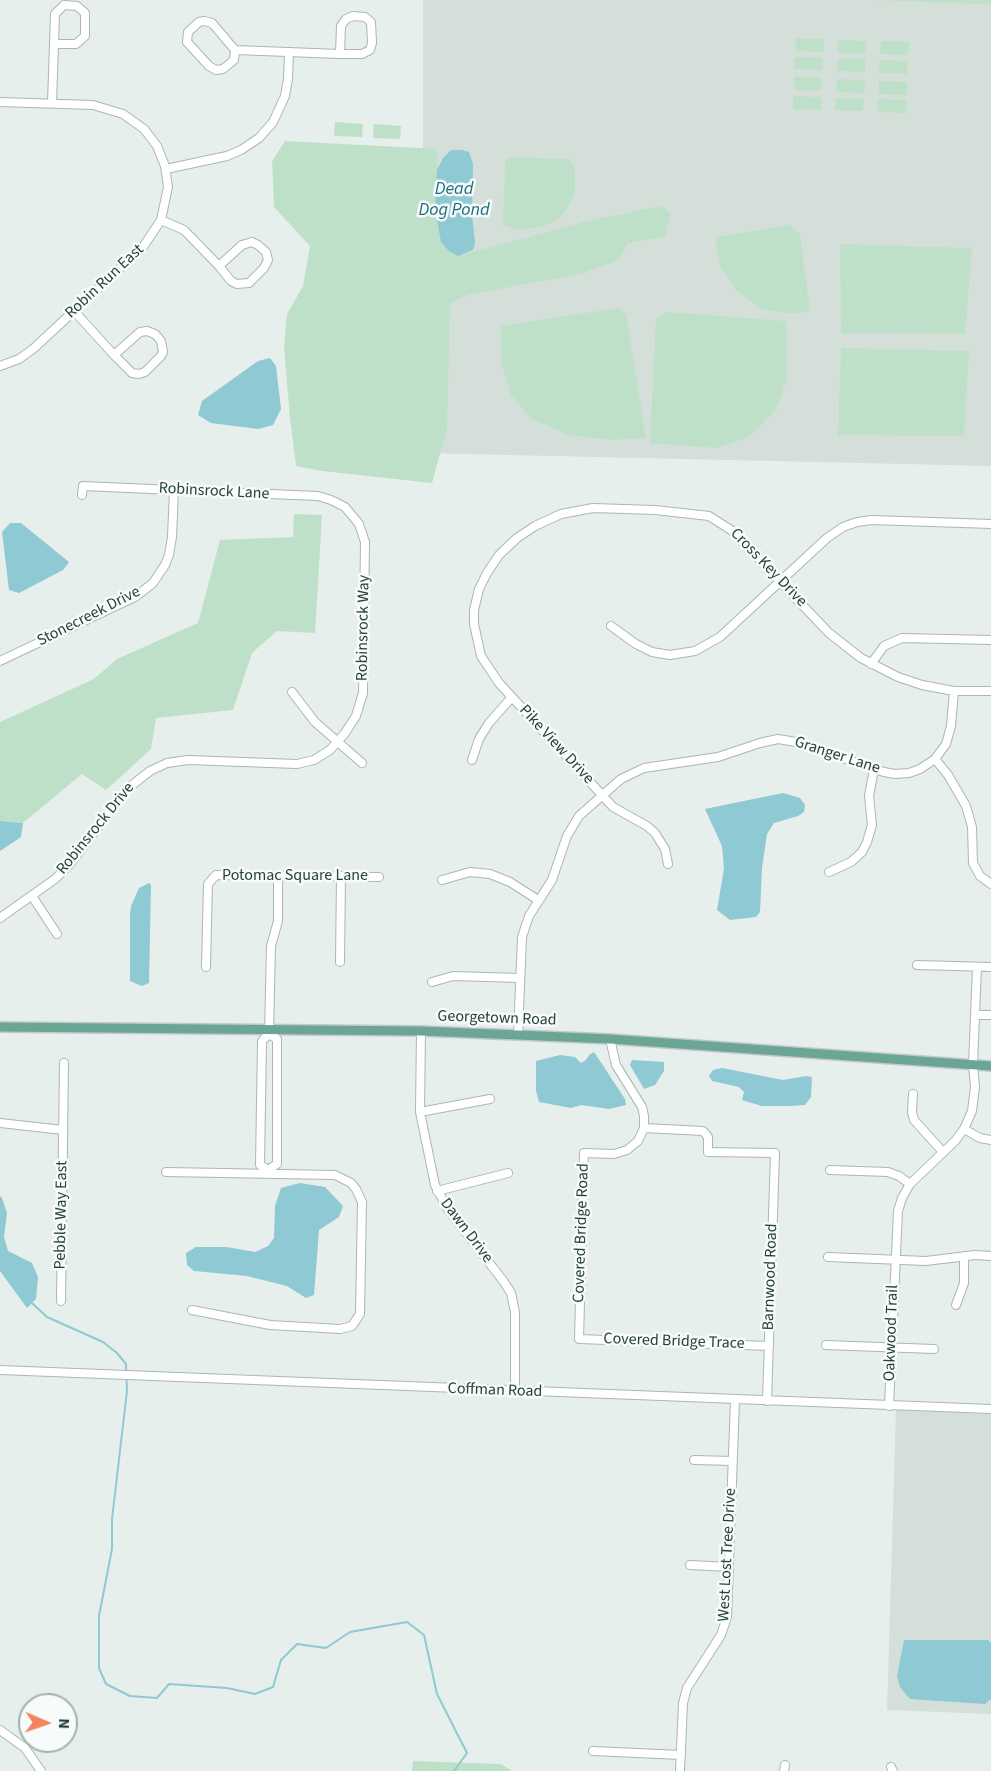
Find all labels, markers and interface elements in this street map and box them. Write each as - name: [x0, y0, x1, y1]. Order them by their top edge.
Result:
- water label: Dead Dog Pond: [418, 179, 490, 222]
- street label: Robin Run East: [62, 241, 148, 323]
- street label: Robinsrock Lane: [158, 480, 270, 504]
- street label: Cross Key Drive: [726, 525, 810, 611]
- street label: Robinsrock Way: [353, 575, 375, 681]
- street label: Stonecreek Drive: [34, 583, 144, 651]
- street label: Pike View Drive: [514, 701, 598, 789]
- street label: Granger Lane: [792, 733, 882, 779]
- street label: Robinsrock Drive: [53, 779, 139, 879]
- street label: Potomac Square Lane: [222, 866, 368, 886]
- street label: Georgetown Road: [437, 1007, 557, 1031]
- street label: Pebble Way East: [51, 1160, 73, 1270]
- street label: Covered Bridge Road: [570, 1163, 594, 1303]
- street label: Dawn Drive: [435, 1195, 497, 1267]
- street label: Barnwood Road: [760, 1223, 782, 1331]
- street label: Oakwood Trail: [881, 1284, 903, 1382]
- street label: Covered Bridge Trace: [603, 1330, 745, 1354]
- street label: Coffman Road: [447, 1380, 543, 1402]
- street label: West Lost Tree Drive: [715, 1488, 741, 1622]
- north arrow: [18, 1693, 78, 1753]
- text: N: [53, 1718, 75, 1729]

